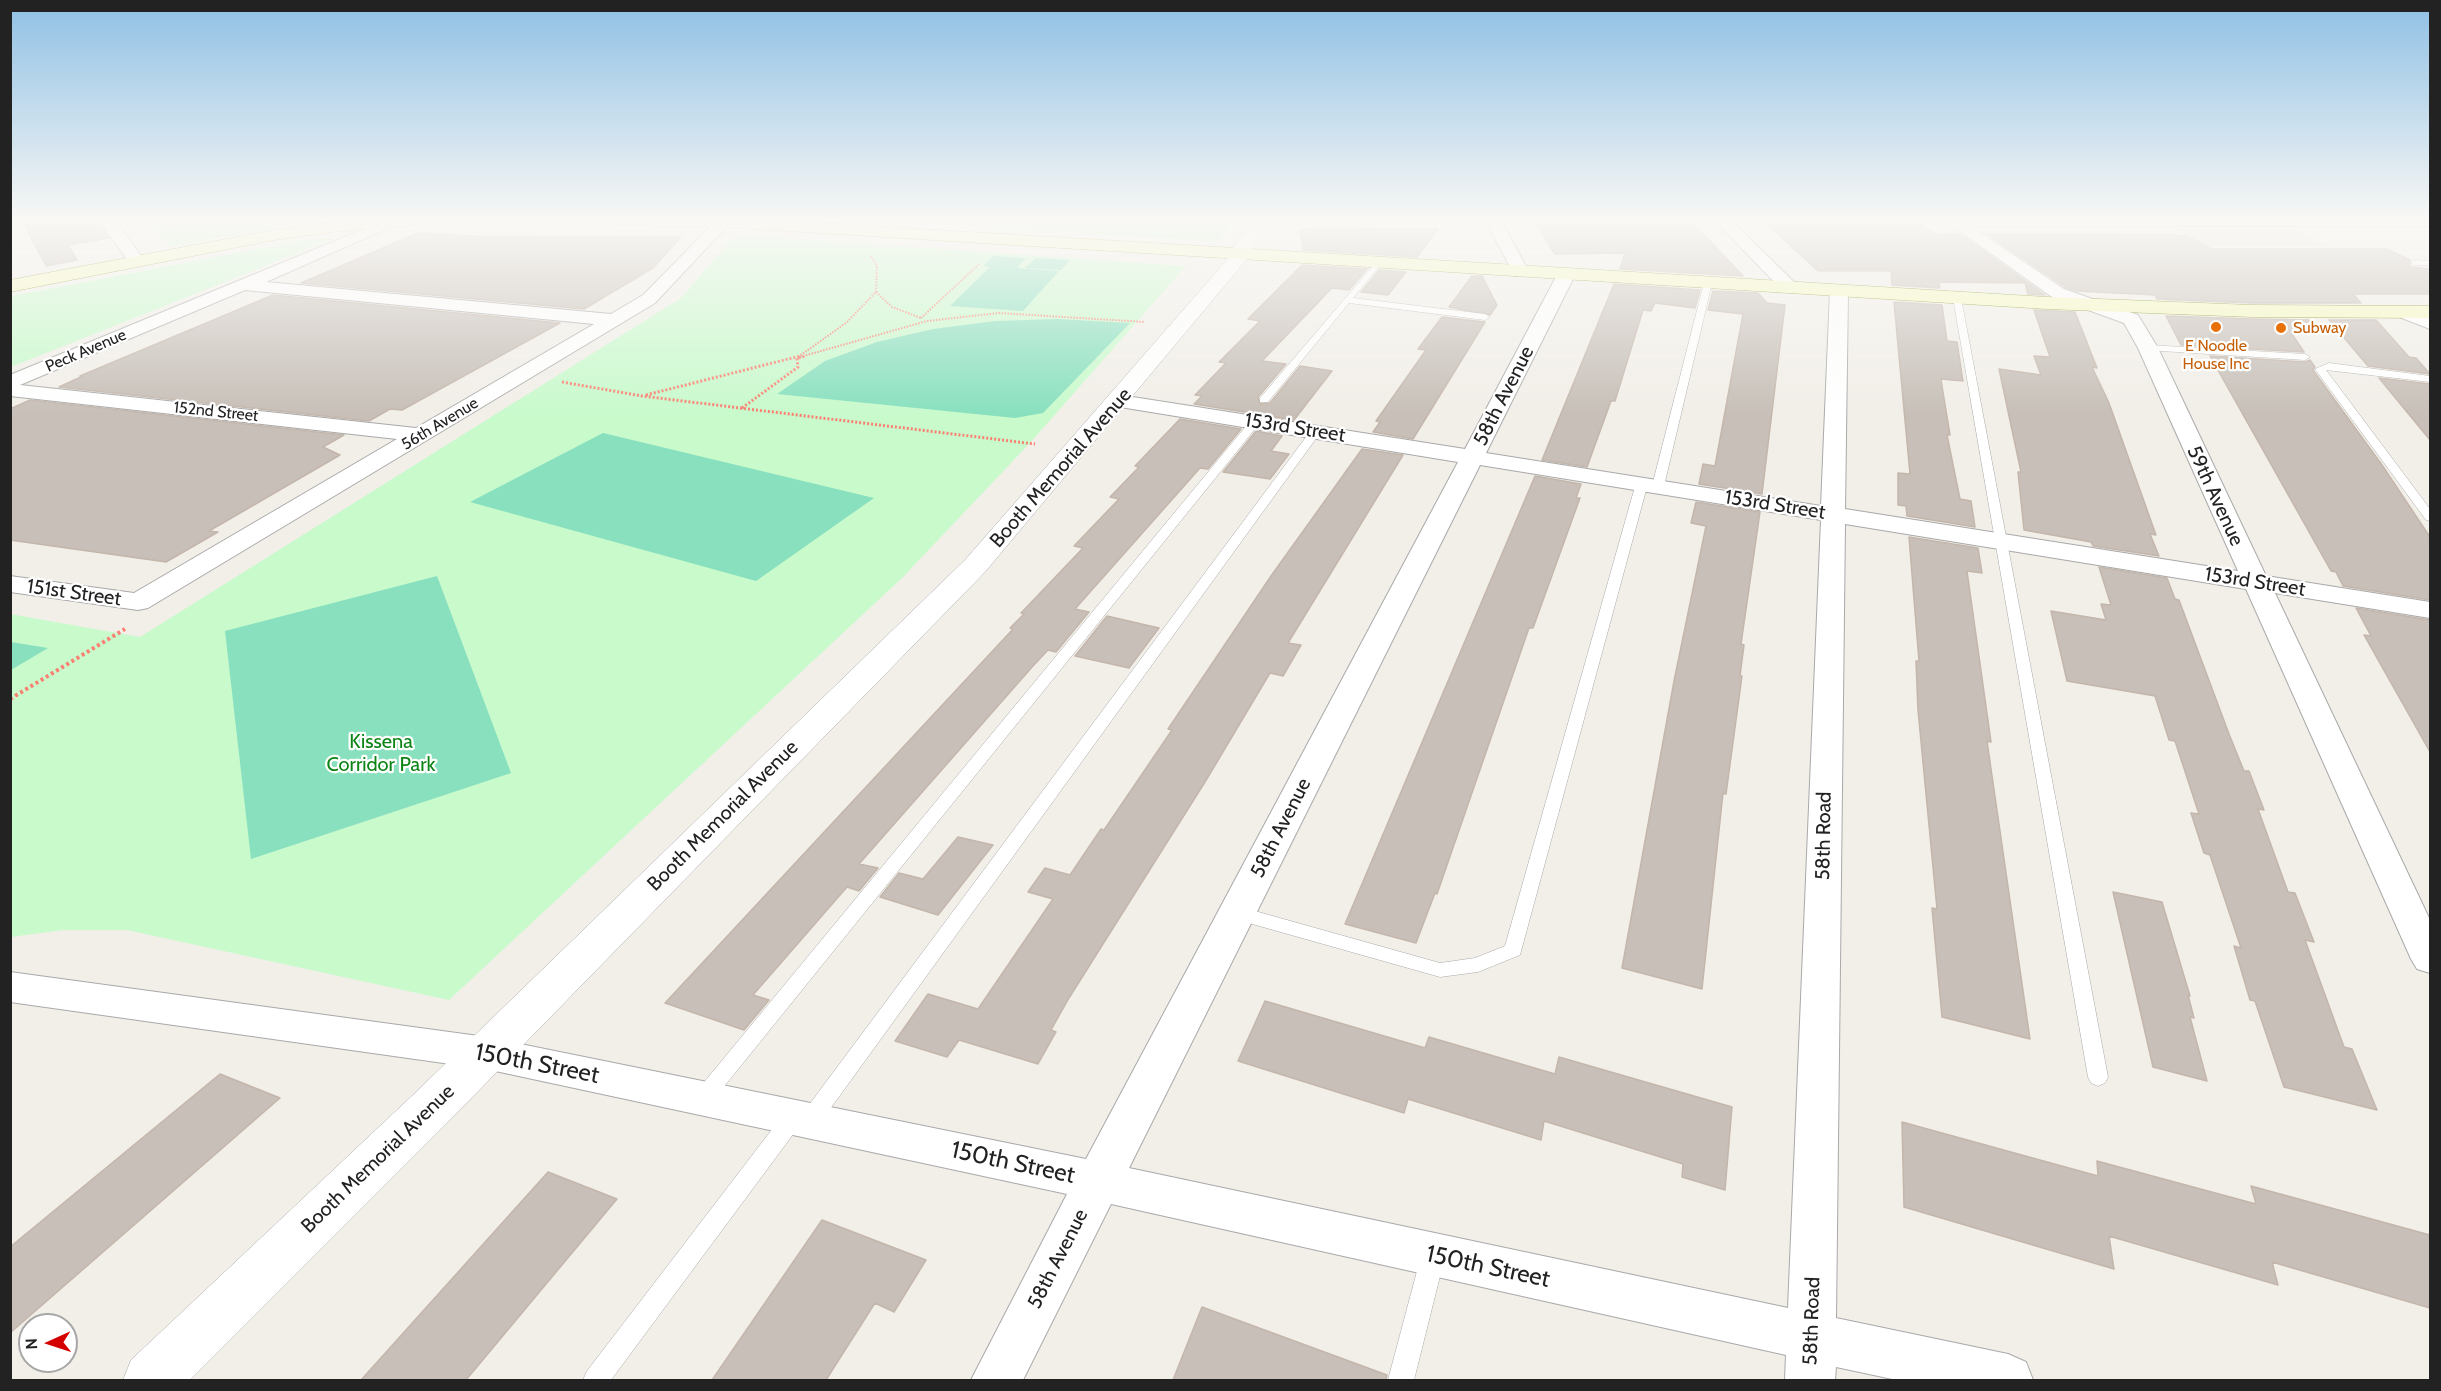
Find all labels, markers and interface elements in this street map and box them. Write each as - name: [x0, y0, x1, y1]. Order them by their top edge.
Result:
- place label: Subway: [2293, 318, 2346, 338]
- marker: E Noodle House Inc: [2209, 320, 2223, 334]
- marker: Subway: [2274, 321, 2288, 335]
- street label: Peck Avenue: [43, 325, 129, 377]
- place label: E Noodle House Inc: [2183, 336, 2249, 374]
- street label: 58th Avenue: [1469, 342, 1539, 450]
- street label: Booth Memorial Avenue: [985, 383, 1137, 553]
- street label: 56th Avenue: [398, 394, 482, 454]
- street label: 152nd Street: [173, 398, 259, 426]
- street label: 153rd Street: [1243, 408, 1347, 448]
- street label: 59th Avenue: [2181, 442, 2249, 550]
- street label: 153rd Street: [1723, 485, 1827, 525]
- street label: 153rd Street: [2203, 562, 2307, 602]
- street label: 151st Street: [25, 575, 123, 611]
- park label: Kissena Corridor Park: [327, 730, 435, 777]
- street label: Booth Memorial Avenue: [643, 736, 803, 896]
- street label: 58th Avenue: [1246, 774, 1316, 882]
- street label: 58th Road: [1811, 792, 1837, 880]
- street label: 150th Street: [473, 1038, 601, 1090]
- street label: Booth Memorial Avenue: [296, 1080, 460, 1238]
- street label: 150th Street: [949, 1136, 1077, 1190]
- street label: 58th Avenue: [1023, 1205, 1093, 1313]
- street label: 150th Street: [1424, 1240, 1552, 1294]
- street label: 58th Road: [1798, 1276, 1826, 1366]
- north arrow: [18, 1313, 78, 1373]
- text: N: [22, 1338, 41, 1350]

